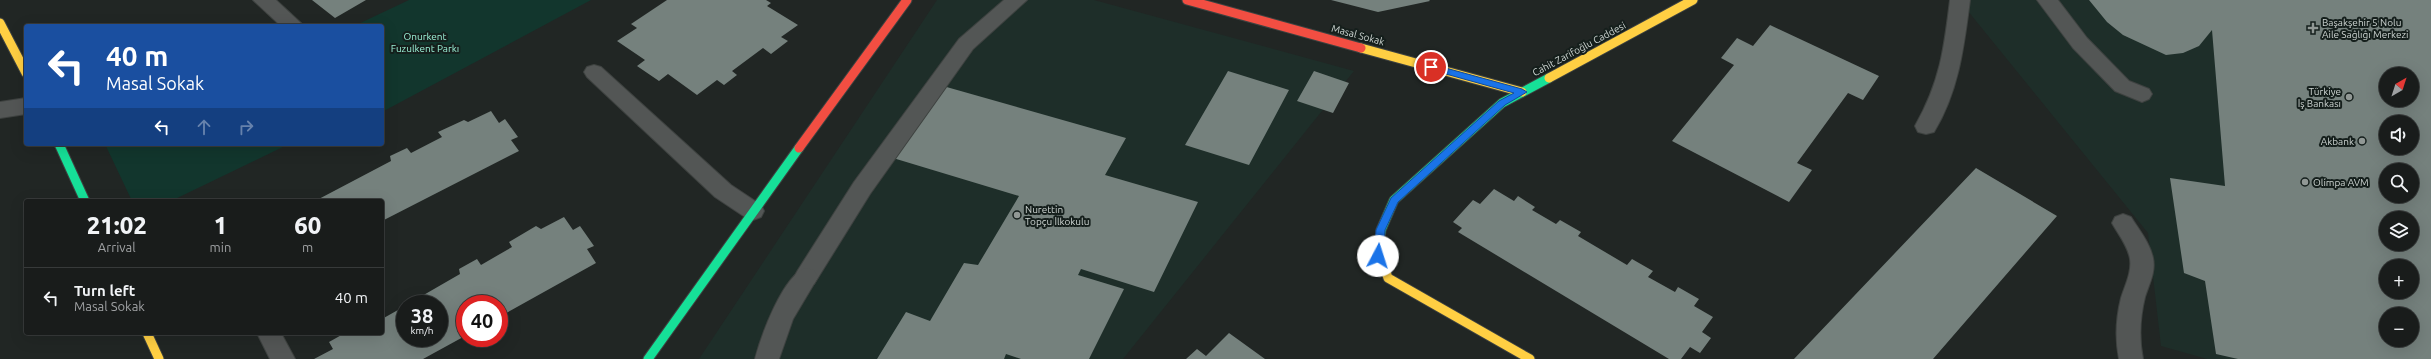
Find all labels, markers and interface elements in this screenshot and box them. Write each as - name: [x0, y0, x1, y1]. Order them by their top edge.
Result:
- place label: Başakşehir 5 Nolu Aile Sağlığı Merkezi: [2322, 17, 2408, 40]
- street label: Cahit Zarifoğlu Caddesi: [1531, 20, 1627, 78]
- marker: Başakşehir 5 Nolu Aile Sağlığı Merkezi: [2307, 22, 2319, 34]
- street label: Masal Sokak: [1330, 23, 1386, 47]
- park label: Onurkent Fuzulkent Parkı: [391, 31, 459, 54]
- icon: left: [40, 40, 92, 92]
- text: 40 m: [106, 40, 168, 71]
- pin: [1414, 50, 1448, 84]
- icon: arrive: [1420, 56, 1442, 78]
- north arrow: [2379, 67, 2419, 107]
- map controls: [2379, 67, 2419, 347]
- text: Masal Sokak: [106, 73, 204, 93]
- place label: Türkiye İş Bankası: [2298, 86, 2341, 109]
- marker: Türkiye İş Bankası: [2344, 92, 2354, 102]
- button: sound: [2379, 115, 2419, 155]
- icon: left: [151, 116, 173, 138]
- icon: ahead: [193, 116, 215, 138]
- icon: right: [235, 116, 257, 138]
- place label: Akbank: [2321, 136, 2354, 147]
- marker: Akbank: [2357, 136, 2367, 146]
- button: search: [2379, 163, 2419, 203]
- marker: Olimpa AVM: [2300, 177, 2310, 187]
- place label: Olimpa AVM: [2313, 177, 2369, 188]
- place label: Nurettin Topçu İlkokulu: [1025, 204, 1089, 227]
- marker: Nurettin Topçu İlkokulu: [1012, 210, 1022, 220]
- button: layers: [2379, 211, 2419, 251]
- text: 21:02: [87, 212, 147, 239]
- text: 1: [214, 212, 227, 239]
- text: 60: [294, 212, 321, 239]
- position arrow: [1357, 235, 1399, 277]
- text: Arrival: [98, 240, 136, 254]
- text: min: [210, 240, 231, 254]
- text: m: [302, 240, 313, 254]
- button: +: [2379, 259, 2419, 299]
- text: Turn left: [74, 282, 135, 299]
- icon: left: [40, 287, 62, 309]
- text: 40 m: [335, 289, 368, 306]
- speed limit sign: 40: [456, 295, 508, 347]
- text: Masal Sokak: [74, 299, 145, 313]
- text: 38: [411, 304, 433, 327]
- button: −: [2379, 307, 2419, 347]
- text: km/h: [410, 325, 434, 336]

